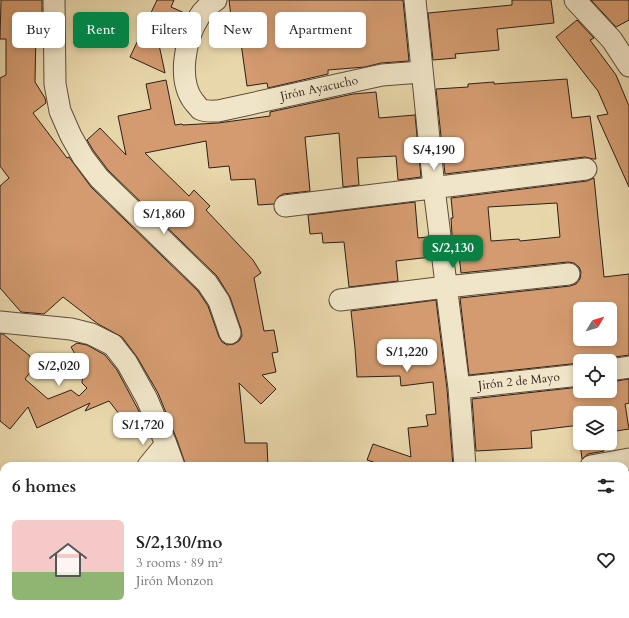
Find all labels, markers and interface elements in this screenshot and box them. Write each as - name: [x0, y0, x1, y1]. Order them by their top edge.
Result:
- chip: Buy: [12, 12, 65, 48]
- chip: Rent: [73, 12, 129, 48]
- chip: Filters: [137, 12, 201, 48]
- chip: New: [209, 12, 267, 48]
- chip: Apartment: [275, 12, 366, 48]
- street label: Jirón Ayacucho: [277, 72, 360, 104]
- pin: S/4,190: [397, 137, 471, 171]
- text: S/4,190: [413, 141, 455, 159]
- pin: S/1,860: [127, 201, 201, 235]
- text: S/1,860: [143, 205, 185, 223]
- pin: S/2,130: [416, 235, 490, 269]
- text: S/2,130: [432, 239, 474, 257]
- north arrow: [573, 302, 617, 346]
- map controls: [573, 302, 617, 450]
- pin: S/1,220: [370, 339, 444, 373]
- text: S/1,220: [386, 343, 428, 361]
- pin: S/2,020: [22, 353, 96, 387]
- button: locate: [573, 354, 617, 398]
- text: S/2,020: [38, 357, 80, 375]
- street label: Jirón 2 de Mayo: [475, 369, 561, 393]
- button: layers: [573, 406, 617, 450]
- pin: S/1,720: [106, 412, 180, 446]
- text: S/1,720: [122, 416, 164, 434]
- text: 6 homes: [12, 475, 76, 498]
- icon: filters: [595, 475, 617, 497]
- text: S/2,130/mo: [136, 531, 222, 554]
- icon: home: [44, 536, 92, 584]
- icon: heart: [595, 549, 617, 571]
- text: 3 rooms · 89 m²: [136, 554, 223, 572]
- text: Jirón Monzon: [136, 572, 214, 590]

